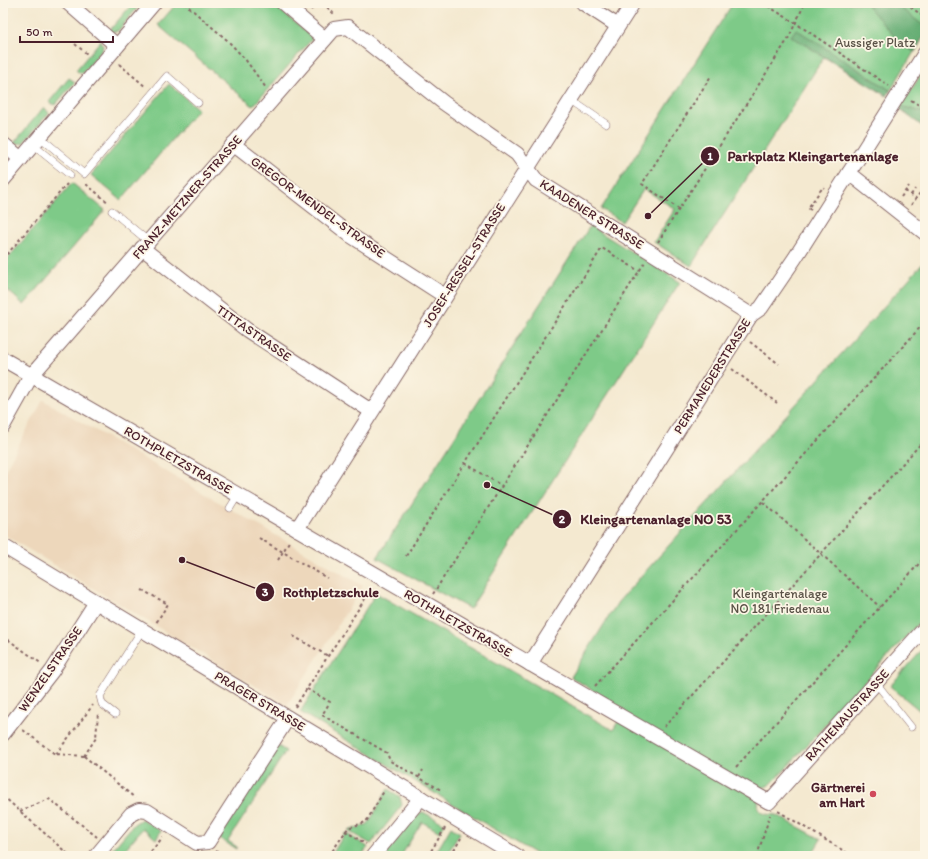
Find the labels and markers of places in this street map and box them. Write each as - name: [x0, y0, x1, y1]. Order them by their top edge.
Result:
- callout: Parkplatz Kleingartenanlage: [700, 143, 907, 169]
- callout: Kleingartenanlage NO 53: [552, 506, 740, 532]
- callout: Rothpletzschule: [255, 579, 387, 605]
- place label: Gärtnerei am Hart: [811, 780, 865, 810]
- marker: Gärtnerei am Hart: [868, 789, 878, 799]

